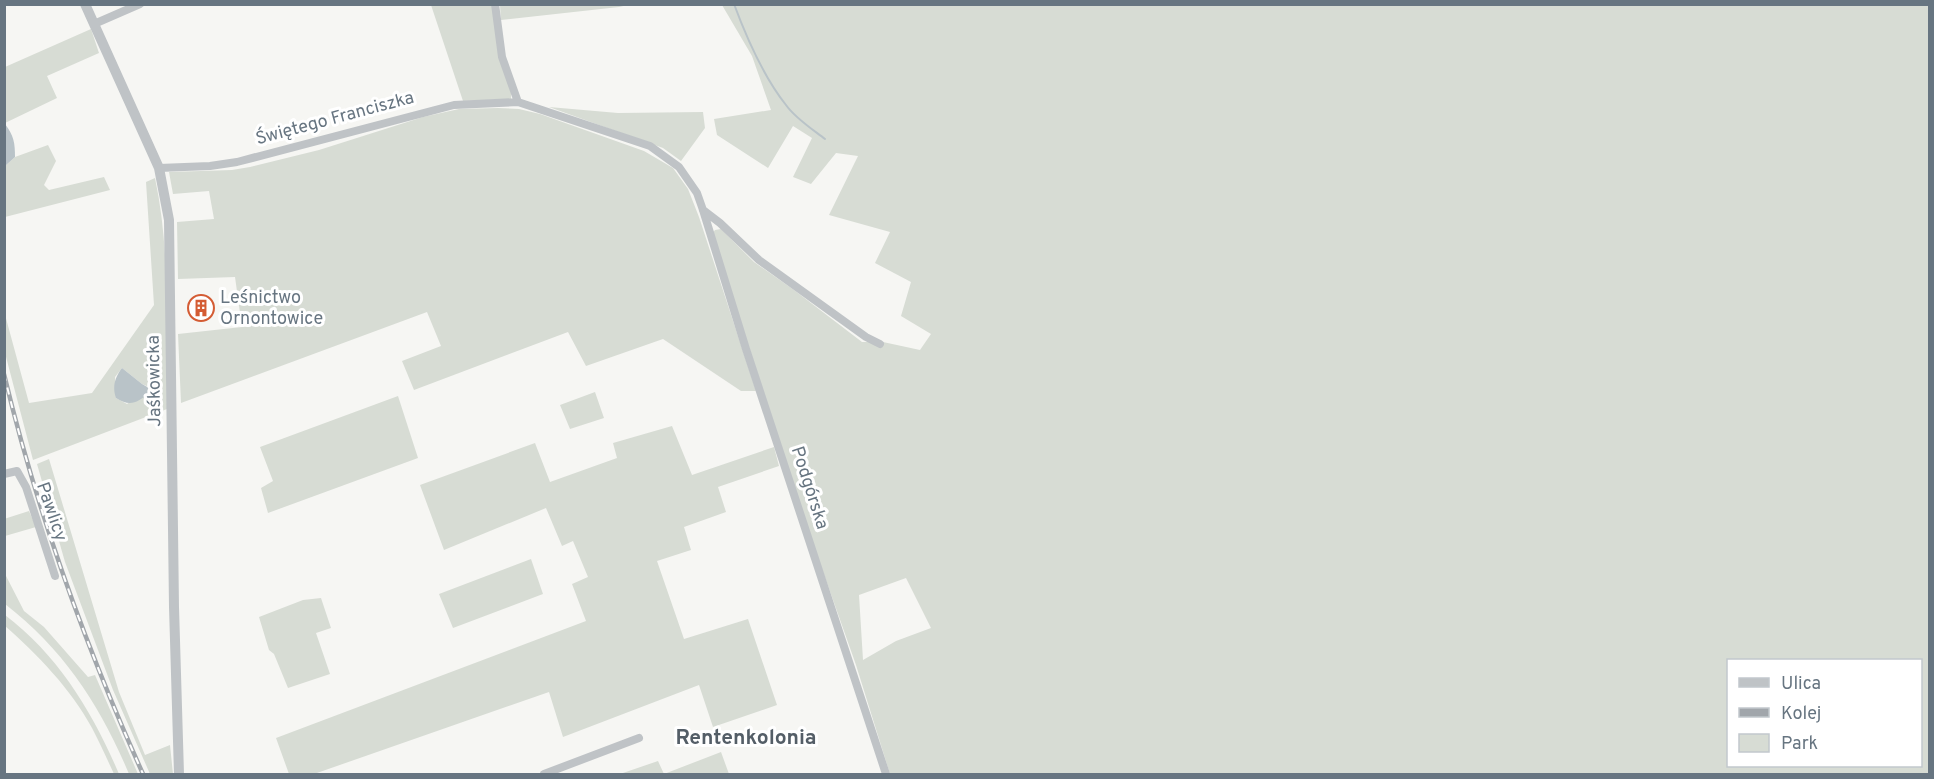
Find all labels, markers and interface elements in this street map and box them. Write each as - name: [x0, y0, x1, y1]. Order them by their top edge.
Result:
- street label: Świętego Franciszka: [253, 85, 417, 151]
- place label: Leśnictwo Ornontowice: [220, 287, 323, 331]
- building icon: Leśnictwo Ornontowice: [186, 293, 216, 323]
- street label: Jaśkowicka: [143, 335, 167, 427]
- street label: Podgórska: [785, 444, 833, 532]
- street label: Pawlicy: [30, 479, 72, 545]
- legend: [1727, 659, 1922, 767]
- text: Ulica: [1781, 673, 1821, 696]
- text: Kolej: [1781, 703, 1821, 726]
- district label: Rentenkolonia: [675, 725, 817, 752]
- text: Park: [1781, 733, 1818, 756]

